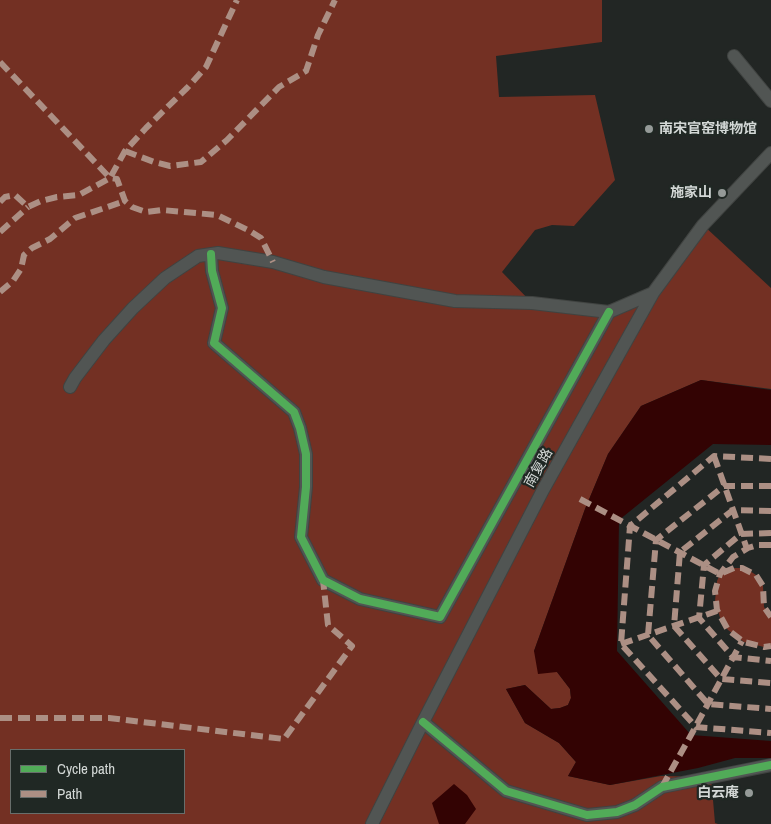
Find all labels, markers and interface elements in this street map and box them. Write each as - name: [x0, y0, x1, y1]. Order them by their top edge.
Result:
- place label: 南宋官窑博物馆: [659, 121, 757, 137]
- marker: 南宋官窑博物馆: [643, 123, 655, 135]
- place label: 施家山: [670, 185, 712, 201]
- marker: 施家山: [716, 187, 728, 199]
- street label: 南复路: [521, 446, 557, 490]
- legend: [10, 749, 185, 814]
- text: Cycle path: [57, 758, 115, 779]
- text: Path: [57, 783, 82, 804]
- place label: 白云庵: [697, 785, 739, 801]
- marker: 白云庵: [743, 787, 755, 799]

